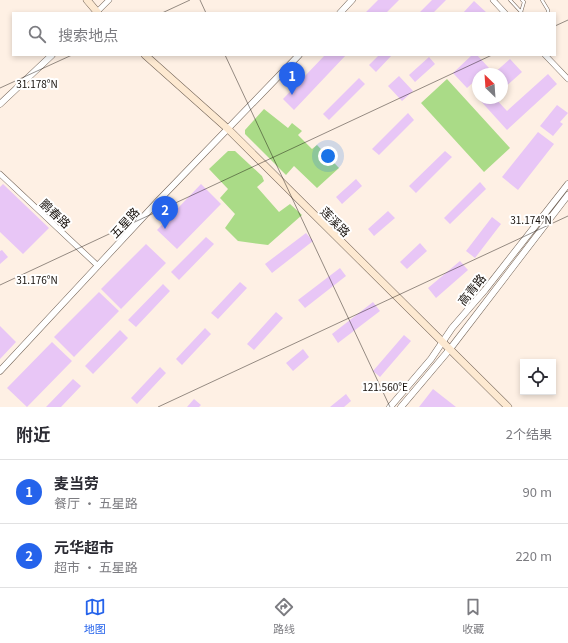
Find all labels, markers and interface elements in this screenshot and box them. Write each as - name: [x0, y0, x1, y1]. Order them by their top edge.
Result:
- search box: [12, 12, 556, 56]
- icon: search: [26, 23, 48, 45]
- text: 搜索地点: [58, 24, 118, 45]
- pin: 1: [279, 62, 305, 95]
- north arrow: [472, 68, 508, 104]
- text: 31.178°N: [16, 76, 58, 91]
- your location: [318, 146, 338, 166]
- street label: 鹏春路: [37, 195, 75, 231]
- pin: 2: [152, 196, 178, 229]
- street label: 莲溪路: [317, 202, 355, 240]
- street label: 五星路: [106, 203, 142, 241]
- text: 31.174°N: [510, 212, 552, 227]
- street label: 高青路: [453, 270, 489, 308]
- text: 31.176°N: [16, 272, 58, 287]
- map controls: [520, 359, 556, 395]
- button: locate: [520, 359, 556, 395]
- text: 121.560°E: [362, 379, 408, 394]
- text: 附近: [16, 421, 50, 446]
- text: 2个结果: [506, 424, 552, 443]
- text: 麦当劳: [54, 472, 99, 493]
- text: 1: [25, 482, 33, 501]
- text: 90 m: [523, 482, 552, 501]
- text: 餐厅 · 五星路: [54, 493, 138, 512]
- text: 元华超市: [54, 536, 114, 557]
- text: 2: [25, 546, 33, 565]
- text: 220 m: [515, 546, 552, 565]
- text: 超市 · 五星路: [54, 557, 138, 576]
- tab: 地图: [84, 596, 106, 636]
- tab: 路线: [273, 596, 295, 636]
- tab: 收藏: [462, 596, 484, 636]

